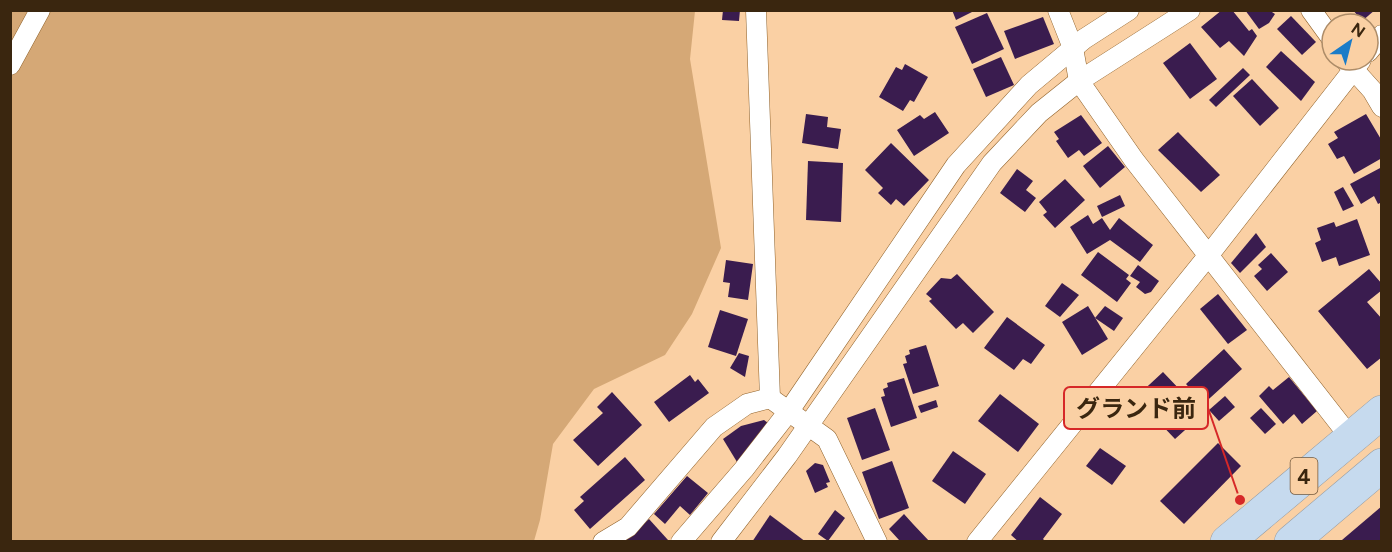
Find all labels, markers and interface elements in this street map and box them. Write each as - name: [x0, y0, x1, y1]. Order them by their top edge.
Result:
- north arrow: [1320, 12, 1380, 72]
- text: N: [1348, 19, 1369, 41]
- callout: グランド前: [1064, 387, 1208, 429]
- text: グランド前: [1076, 394, 1196, 423]
- road number: 4: [1290, 458, 1318, 494]

